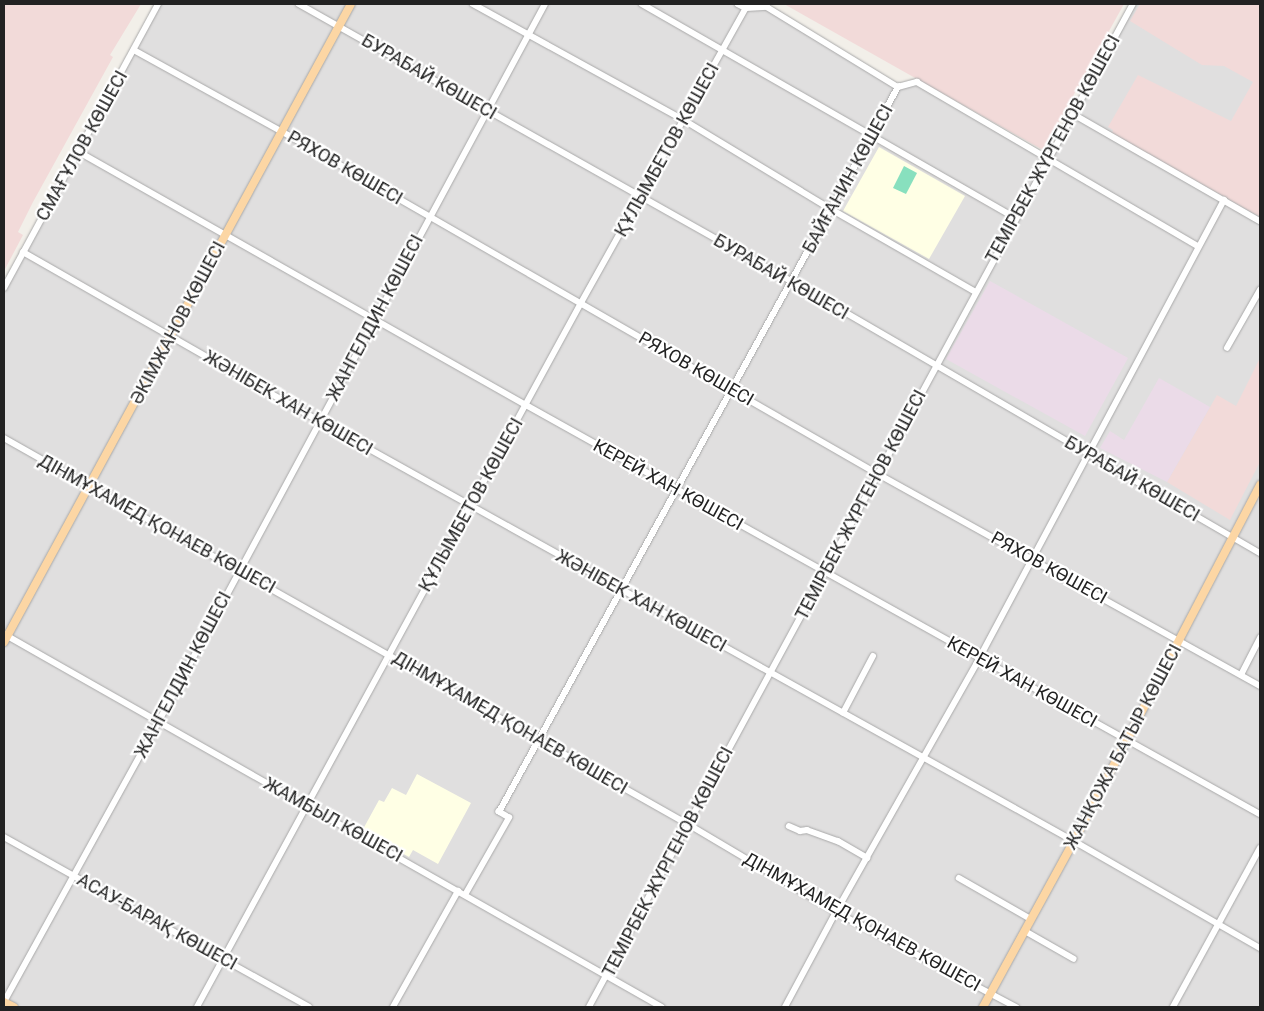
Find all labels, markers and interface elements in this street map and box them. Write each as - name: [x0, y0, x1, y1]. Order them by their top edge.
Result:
- street label: БУРАБАЙ КӨШЕСІ: [358, 30, 500, 124]
- street label: ТЕМІРБЕК ЖҮРГЕНОВ КӨШЕСІ: [981, 31, 1125, 267]
- street label: ҚҰЛЫМБЕТОВ КӨШЕСІ: [610, 59, 724, 241]
- street label: СМАҒҰЛОВ КӨШЕСІ: [32, 67, 132, 225]
- street label: БАЙҒАНИН КӨШЕСІ: [798, 101, 898, 257]
- street label: РЯХОВ КӨШЕСІ: [284, 126, 406, 210]
- street label: БУРАБАЙ КӨШЕСІ: [710, 230, 852, 324]
- street label: ЖАНГЕЛДИН КӨШЕСІ: [322, 231, 428, 405]
- street label: ӘКІМЖАНОВ КӨШЕСІ: [126, 238, 230, 408]
- street label: РЯХОВ КӨШЕСІ: [635, 327, 757, 411]
- street label: ЖӘНІБЕК ХАН КӨШЕСІ: [200, 346, 376, 460]
- street label: ТЕМІРБЕК ЖҮРГЕНОВ КӨШЕСІ: [791, 386, 931, 624]
- street label: ҚҰЛЫМБЕТОВ КӨШЕСІ: [414, 414, 528, 596]
- street label: БУРАБАЙ КӨШЕСІ: [1061, 432, 1203, 526]
- street label: КЕРЕЙ ХАН КӨШЕСІ: [589, 435, 747, 535]
- street label: ДІНМҰХАМЕД ҚОНАЕВ КӨШЕСІ: [35, 450, 279, 598]
- street label: РЯХОВ КӨШЕСІ: [987, 527, 1111, 609]
- street label: ЖӘНІБЕК ХАН КӨШЕСІ: [552, 545, 730, 657]
- street label: ЖАНГЕЛДИН КӨШЕСІ: [130, 588, 236, 762]
- street label: КЕРЕЙ ХАН КӨШЕСІ: [943, 632, 1101, 732]
- street label: ЖАНҚОЖА БАТЫР КӨШЕСІ: [1060, 641, 1186, 853]
- street label: ДІНМҰХАМЕД ҚОНАЕВ КӨШЕСІ: [389, 647, 631, 799]
- street label: ТЕМІРБЕК ЖҮРГЕНОВ КӨШЕСІ: [598, 743, 738, 981]
- street label: ЖАМБЫЛ КӨШЕСІ: [260, 773, 406, 867]
- street label: ДІНМҰХАМЕД ҚОНАЕВ КӨШЕСІ: [740, 848, 984, 996]
- street label: АСАУ-БАРАҚ КӨШЕСІ: [73, 869, 241, 975]

